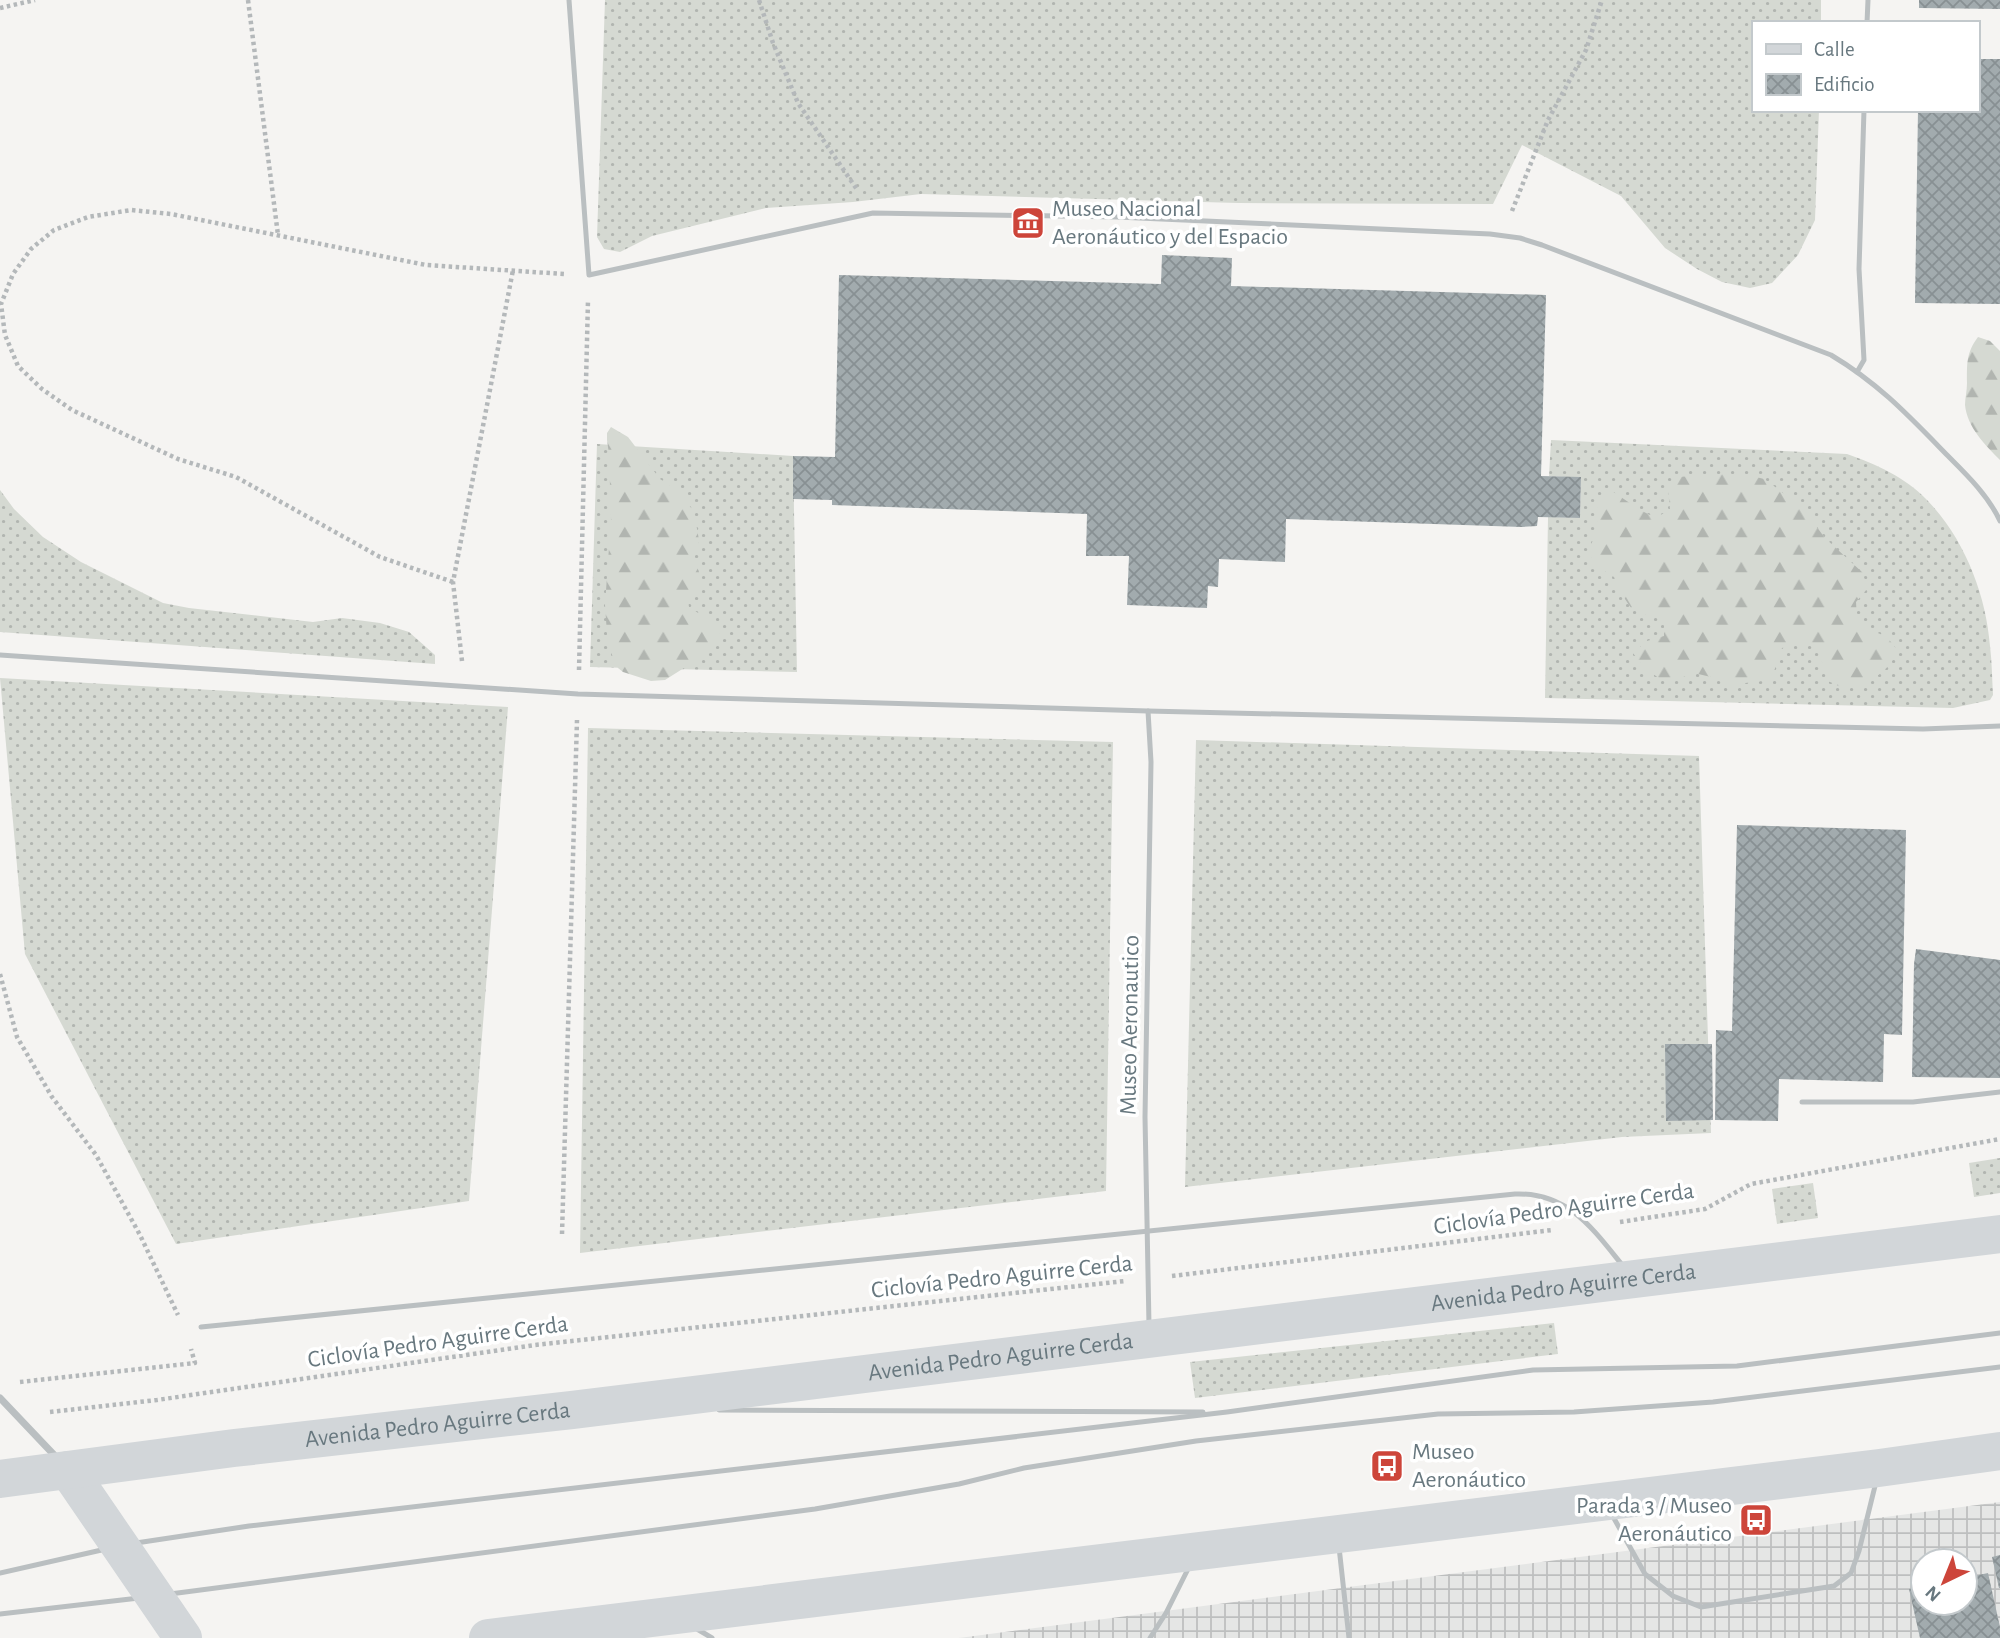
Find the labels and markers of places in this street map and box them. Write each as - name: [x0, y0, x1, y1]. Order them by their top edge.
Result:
- place label: Museo Nacional Aeronáutico y del Espacio: [1052, 197, 1288, 249]
- museum icon: Museo Nacional Aeronáutico y del Espacio: [1009, 204, 1047, 242]
- place label: Museo Aeronáutico: [1412, 1440, 1526, 1492]
- bus stop icon: Museo Aeronáutico: [1368, 1447, 1406, 1485]
- place label: Parada 3 / Museo Aeronáutico: [1576, 1494, 1732, 1546]
- bus stop icon: Parada 3 / Museo Aeronáutico: [1737, 1501, 1775, 1539]

